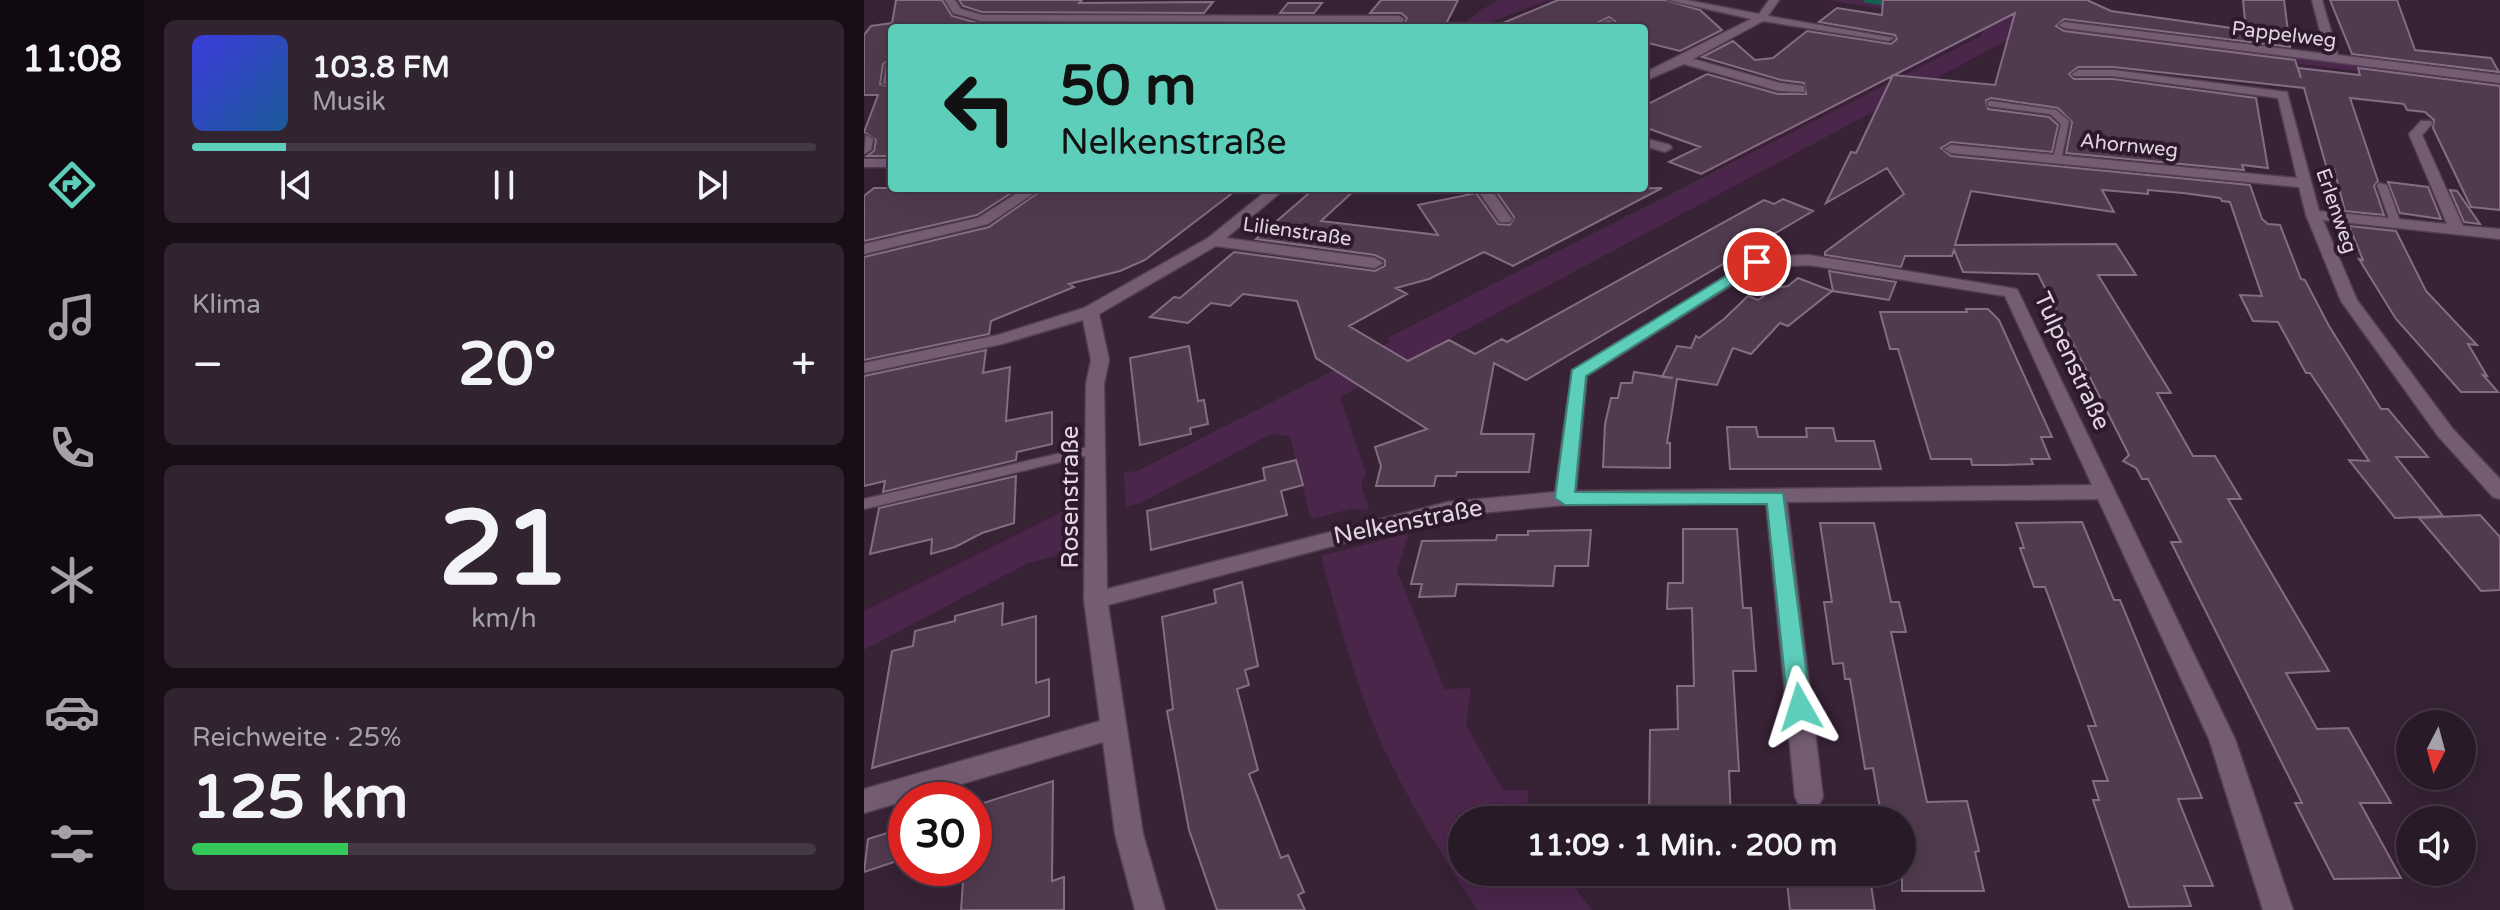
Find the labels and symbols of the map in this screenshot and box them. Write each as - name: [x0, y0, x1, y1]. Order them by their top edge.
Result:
- street label: Pappelweg: [2230, 17, 2338, 53]
- street label: Ahornweg: [2079, 129, 2179, 163]
- street label: Erlenweg: [2310, 165, 2362, 257]
- street label: Lilienstraße: [1241, 212, 1353, 252]
- pin: [1723, 228, 1791, 296]
- street label: Tulpenstraße: [2027, 288, 2117, 434]
- street label: Rosenstraße: [1056, 426, 1085, 568]
- street label: Nelkenstraße: [1331, 493, 1485, 551]
- position arrow: [1758, 665, 1842, 749]
- north arrow: [2396, 710, 2476, 790]
- speed limit sign: 30: [888, 782, 992, 886]

